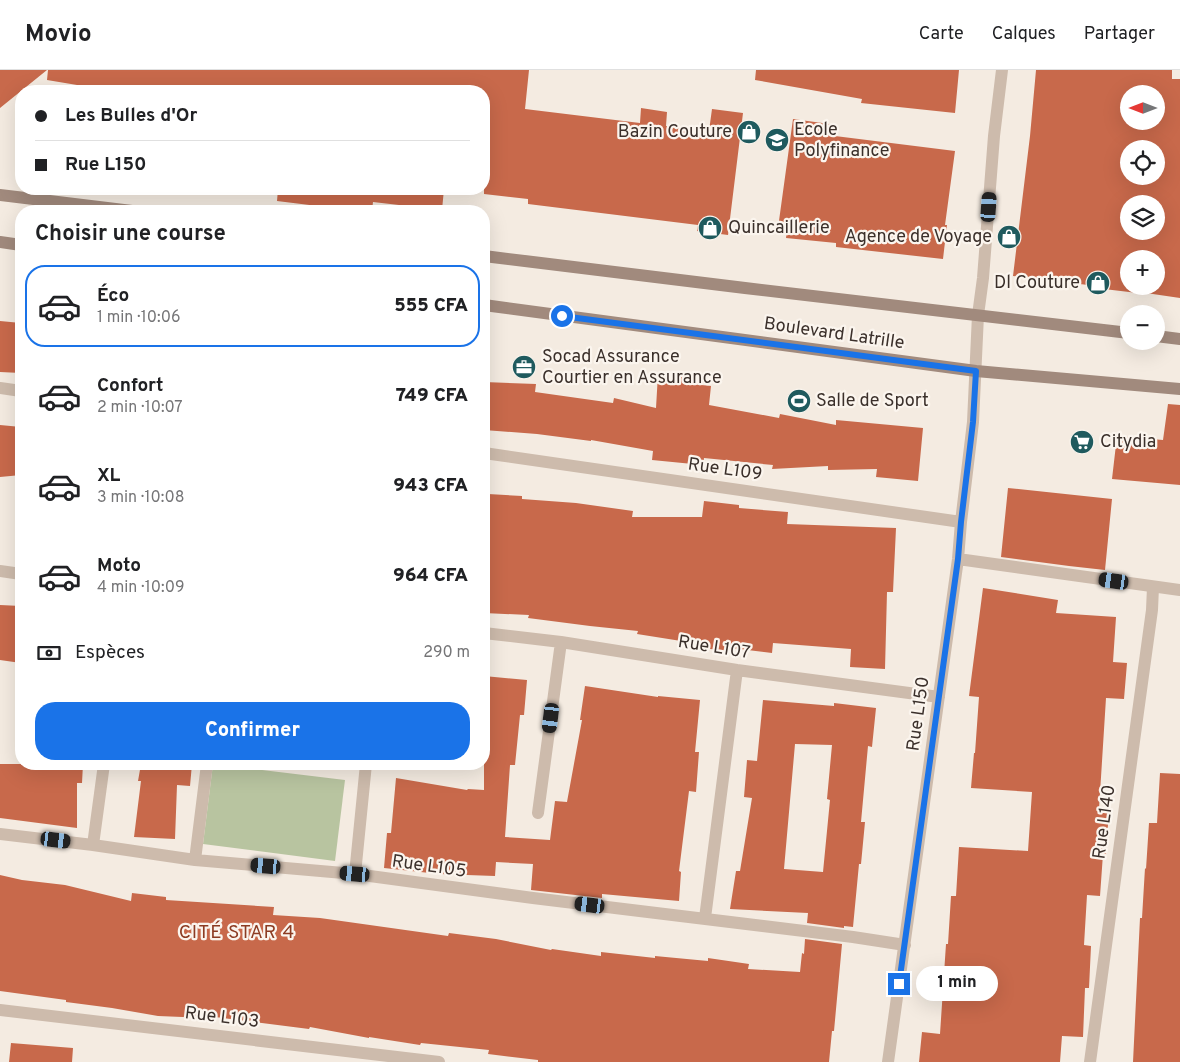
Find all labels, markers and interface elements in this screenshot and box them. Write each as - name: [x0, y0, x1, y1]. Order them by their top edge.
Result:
- text: Movio: [25, 20, 92, 50]
- text: Carte: [919, 23, 964, 46]
- text: Calques: [992, 23, 1056, 46]
- text: Partager: [1084, 23, 1155, 46]
- north arrow: [1120, 85, 1165, 130]
- map controls: [1120, 85, 1165, 350]
- text: Les Bulles d'Or: [65, 104, 197, 128]
- shop icon: Bazin Couture: [736, 119, 762, 145]
- place label: Ecole Polyfinance: [794, 119, 889, 163]
- place label: Bazin Couture: [618, 121, 732, 144]
- school or university icon: Ecole Polyfinance: [764, 127, 790, 153]
- button: locate: [1120, 140, 1165, 185]
- text: Rue L150: [65, 153, 147, 177]
- car: [980, 192, 997, 222]
- button: layers: [1120, 195, 1165, 240]
- shop icon: Quincaillerie: [697, 215, 723, 241]
- place label: Quincaillerie: [728, 217, 830, 240]
- text: Choisir une course: [35, 221, 226, 248]
- shop icon: Agence de Voyage: [996, 224, 1022, 250]
- place label: Agence de Voyage: [845, 226, 992, 249]
- button: +: [1120, 250, 1165, 295]
- shop icon: Dl Couture: [1085, 270, 1111, 296]
- place label: Dl Couture: [994, 272, 1080, 295]
- icon: car: [37, 284, 82, 329]
- text: Éco: [97, 284, 129, 308]
- text: 555 CFA: [394, 294, 468, 318]
- route start: [551, 305, 573, 327]
- button: −: [1120, 305, 1165, 350]
- text: 1 min · 10:06: [97, 308, 181, 328]
- street label: Boulevard Latrille: [762, 313, 906, 355]
- place label: Socad Assurance Courtier en Assurance: [542, 346, 722, 390]
- office icon: Socad Assurance Courtier en Assurance: [511, 354, 537, 380]
- icon: car: [37, 374, 82, 419]
- text: Confort: [97, 374, 163, 398]
- text: 749 CFA: [396, 384, 468, 408]
- sports icon: Salle de Sport: [786, 388, 812, 414]
- place label: Salle de Sport: [816, 390, 929, 413]
- text: 2 min · 10:07: [97, 398, 183, 418]
- supermarket icon: Citydia: [1069, 429, 1095, 455]
- place label: Citydia: [1100, 431, 1156, 454]
- street label: Rue L109: [686, 453, 764, 487]
- icon: car: [37, 464, 82, 509]
- text: XL: [97, 464, 120, 488]
- text: 943 CFA: [393, 474, 468, 498]
- text: 3 min · 10:08: [97, 488, 184, 508]
- icon: car: [37, 554, 82, 599]
- text: Moto: [97, 554, 141, 578]
- text: 964 CFA: [393, 564, 468, 588]
- car: [1098, 571, 1129, 591]
- text: 4 min · 10:09: [97, 578, 185, 598]
- street label: Rue L107: [676, 631, 752, 665]
- icon: cash: [35, 639, 63, 667]
- text: Espèces: [75, 641, 145, 665]
- text: 290 m: [423, 643, 470, 663]
- street label: Rue L150: [902, 675, 936, 753]
- button: Confirmer: [35, 702, 470, 760]
- car: [541, 702, 560, 734]
- street label: Rue L140: [1088, 783, 1122, 861]
- car: [40, 831, 71, 849]
- street label: Rue L105: [390, 850, 468, 884]
- car: [250, 857, 281, 875]
- car: [339, 865, 370, 883]
- car: [574, 896, 605, 914]
- district label: CITÉ STAR 4: [179, 920, 295, 945]
- callout: 1 min: [916, 966, 999, 1002]
- route end: [888, 973, 910, 995]
- text: 1 min: [937, 973, 977, 993]
- street label: Rue L103: [183, 1002, 261, 1034]

